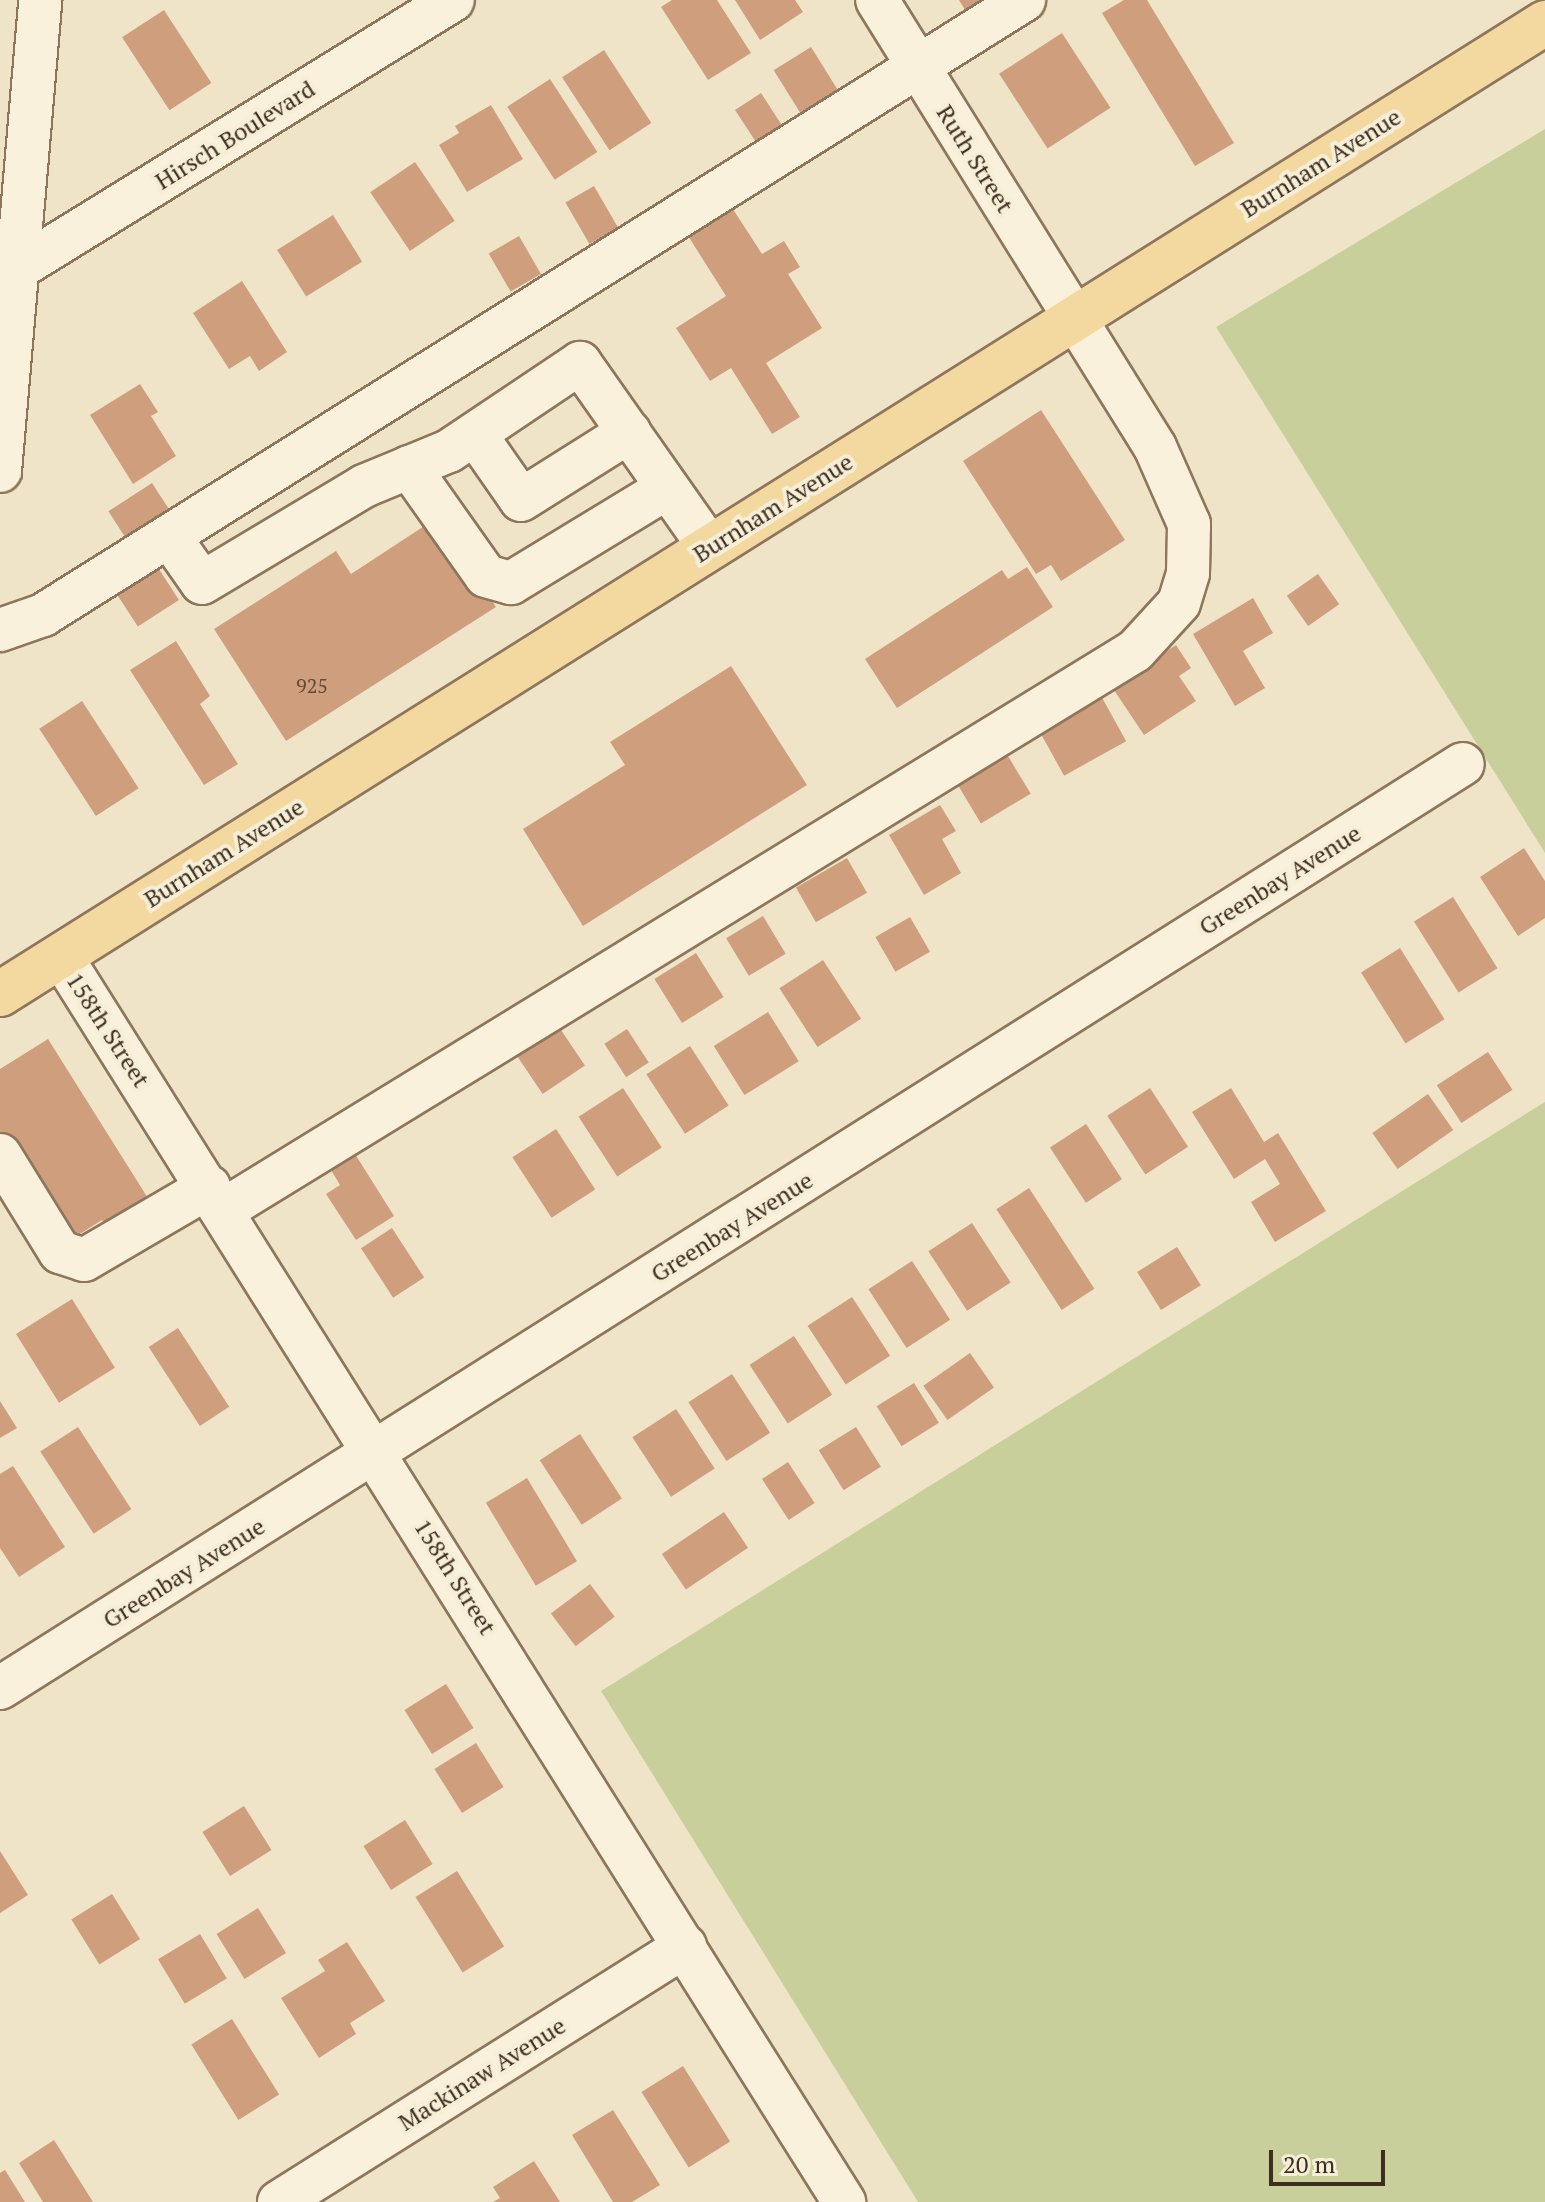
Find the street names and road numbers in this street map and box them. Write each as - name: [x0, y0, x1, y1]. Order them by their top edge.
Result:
- street label: Hirsch Boulevard: [150, 74, 320, 196]
- street label: Ruth Street: [930, 100, 1020, 218]
- street label: Burnham Avenue: [1236, 102, 1406, 224]
- street label: Burnham Avenue: [688, 447, 858, 569]
- street label: Burnham Avenue: [139, 792, 309, 914]
- street label: Greenbay Avenue: [1194, 819, 1366, 941]
- street label: 158th Street: [60, 967, 156, 1093]
- street label: Greenbay Avenue: [646, 1166, 818, 1288]
- street label: Greenbay Avenue: [98, 1512, 270, 1634]
- street label: 158th Street: [408, 1514, 502, 1640]
- street label: Mackinaw Avenue: [393, 2011, 571, 2137]

